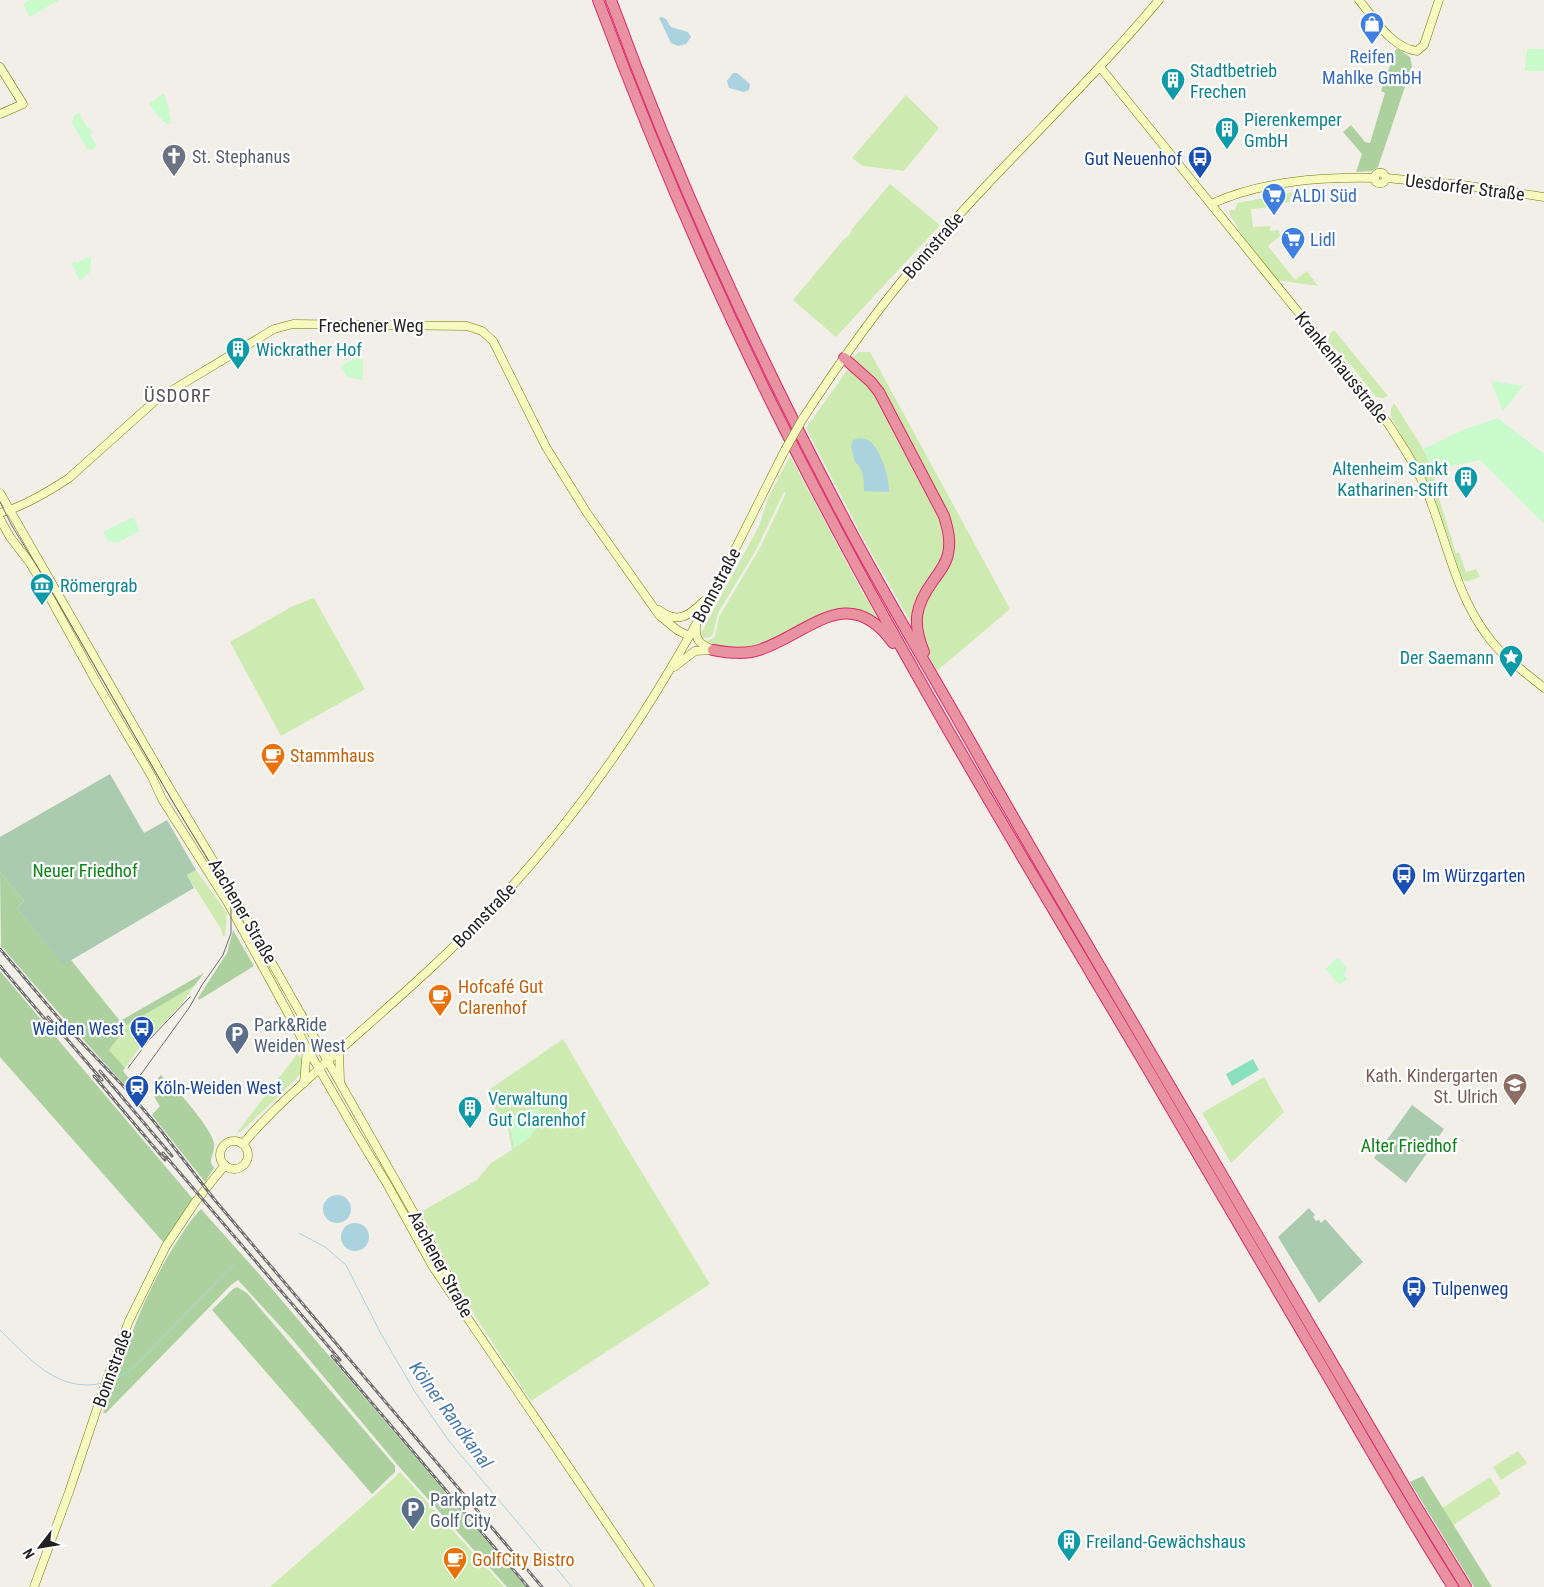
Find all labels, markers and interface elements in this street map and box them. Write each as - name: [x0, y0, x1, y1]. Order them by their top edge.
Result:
- shop icon: Reifen Mahlke GmbH: [1359, 11, 1385, 45]
- place label: Reifen Mahlke GmbH: [1322, 46, 1422, 88]
- place label: Stadtbetrieb Frechen: [1190, 60, 1277, 102]
- building icon: Stadtbetrieb Frechen: [1160, 67, 1186, 101]
- place label: Pierenkemper GmbH: [1244, 109, 1342, 151]
- building icon: Pierenkemper GmbH: [1214, 116, 1240, 150]
- church icon: St. Stephanus: [161, 143, 187, 177]
- bus stop icon: Gut Neuenhof: [1187, 145, 1213, 179]
- place label: St. Stephanus: [192, 146, 290, 167]
- place label: Gut Neuenhof: [1084, 148, 1182, 169]
- street label: Uesdorfer Straße: [1404, 169, 1526, 205]
- supermarket icon: ALDI Süd: [1261, 182, 1287, 216]
- place label: ALDI Süd: [1292, 185, 1357, 206]
- street label: Bonnstraße: [898, 207, 968, 283]
- supermarket icon: Lidl: [1280, 226, 1306, 260]
- place label: Lidl: [1310, 229, 1336, 250]
- street label: Krankenhausstraße: [1291, 307, 1393, 427]
- street label: Frechener Weg: [318, 315, 424, 336]
- building icon: Wickrather Hof: [225, 336, 251, 370]
- place label: Wickrather Hof: [256, 339, 362, 360]
- district label: ÜSDORF: [144, 384, 212, 407]
- place label: Altenheim Sankt Katharinen-Stift: [1332, 458, 1448, 500]
- building icon: Altenheim Sankt Katharinen-Stift: [1453, 465, 1479, 499]
- street label: Bonnstraße: [688, 544, 744, 626]
- museum icon: Römergrab: [29, 572, 55, 606]
- place label: Römergrab: [60, 575, 138, 596]
- place icon: Der Saemann: [1498, 644, 1524, 678]
- place label: Der Saemann: [1400, 647, 1494, 668]
- cafe icon: Stammhaus: [260, 742, 286, 776]
- place label: Stammhaus: [290, 745, 375, 766]
- street label: Aachener Straße: [205, 855, 281, 967]
- park label: Neuer Friedhof: [32, 860, 138, 881]
- bus stop icon: Im Würzgarten: [1391, 862, 1417, 896]
- place label: Im Würzgarten: [1422, 865, 1526, 886]
- street label: Bonnstraße: [448, 878, 520, 952]
- place label: Hofcafé Gut Clarenhof: [458, 976, 543, 1018]
- cafe icon: Hofcafé Gut Clarenhof: [427, 983, 453, 1017]
- place label: Park&Ride Weiden West: [254, 1014, 346, 1056]
- bus stop icon: Weiden West: [129, 1015, 155, 1049]
- place label: Weiden West: [32, 1018, 124, 1039]
- parking icon: Park&Ride Weiden West: [224, 1021, 250, 1055]
- place label: Kath. Kindergarten St. Ulrich: [1365, 1065, 1498, 1107]
- school or university icon: Kath. Kindergarten St. Ulrich: [1502, 1072, 1528, 1106]
- station icon: Köln-Weiden West: [124, 1074, 150, 1108]
- place label: Köln-Weiden West: [154, 1077, 282, 1098]
- place label: Verwaltung Gut Clarenhof: [488, 1088, 586, 1130]
- building icon: Verwaltung Gut Clarenhof: [457, 1095, 483, 1129]
- park label: Alter Friedhof: [1361, 1135, 1458, 1156]
- street label: Aachener Straße: [404, 1207, 478, 1321]
- bus stop icon: Tulpenweg: [1401, 1275, 1427, 1309]
- place label: Tulpenweg: [1432, 1278, 1508, 1299]
- street label: Bonnstraße: [88, 1326, 136, 1410]
- water label: Kölner Randkanal: [404, 1357, 498, 1474]
- place label: Parkplatz Golf City: [430, 1489, 497, 1531]
- parking icon: Parkplatz Golf City: [400, 1496, 426, 1530]
- north arrow: [15, 1522, 65, 1572]
- building icon: Freiland-Gewächshaus: [1056, 1528, 1082, 1562]
- place label: Freiland-Gewächshaus: [1086, 1531, 1246, 1552]
- text: N: [20, 1546, 38, 1561]
- cafe icon: GolfCity Bistro: [442, 1546, 468, 1580]
- place label: GolfCity Bistro: [472, 1549, 575, 1570]

